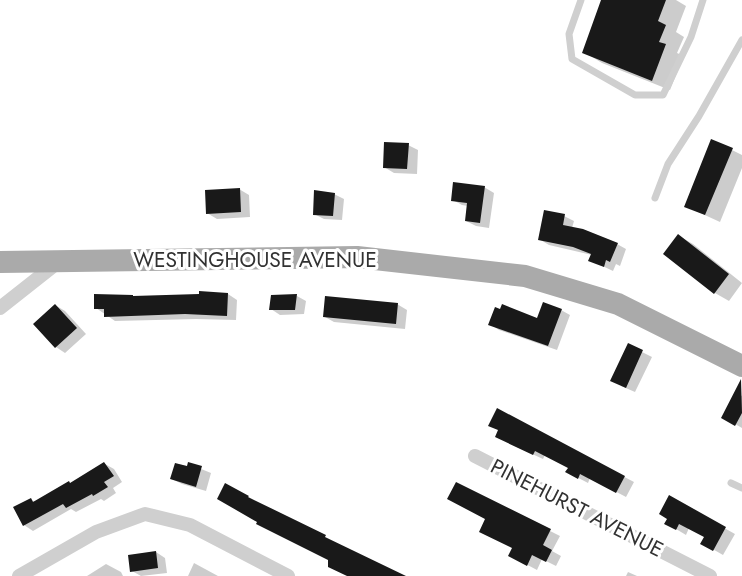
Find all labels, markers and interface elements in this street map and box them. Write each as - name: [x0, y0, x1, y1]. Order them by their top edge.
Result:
- street label: WESTINGHOUSE AVENUE: [133, 245, 377, 275]
- street label: PINEHURST AVENUE: [485, 451, 669, 565]

